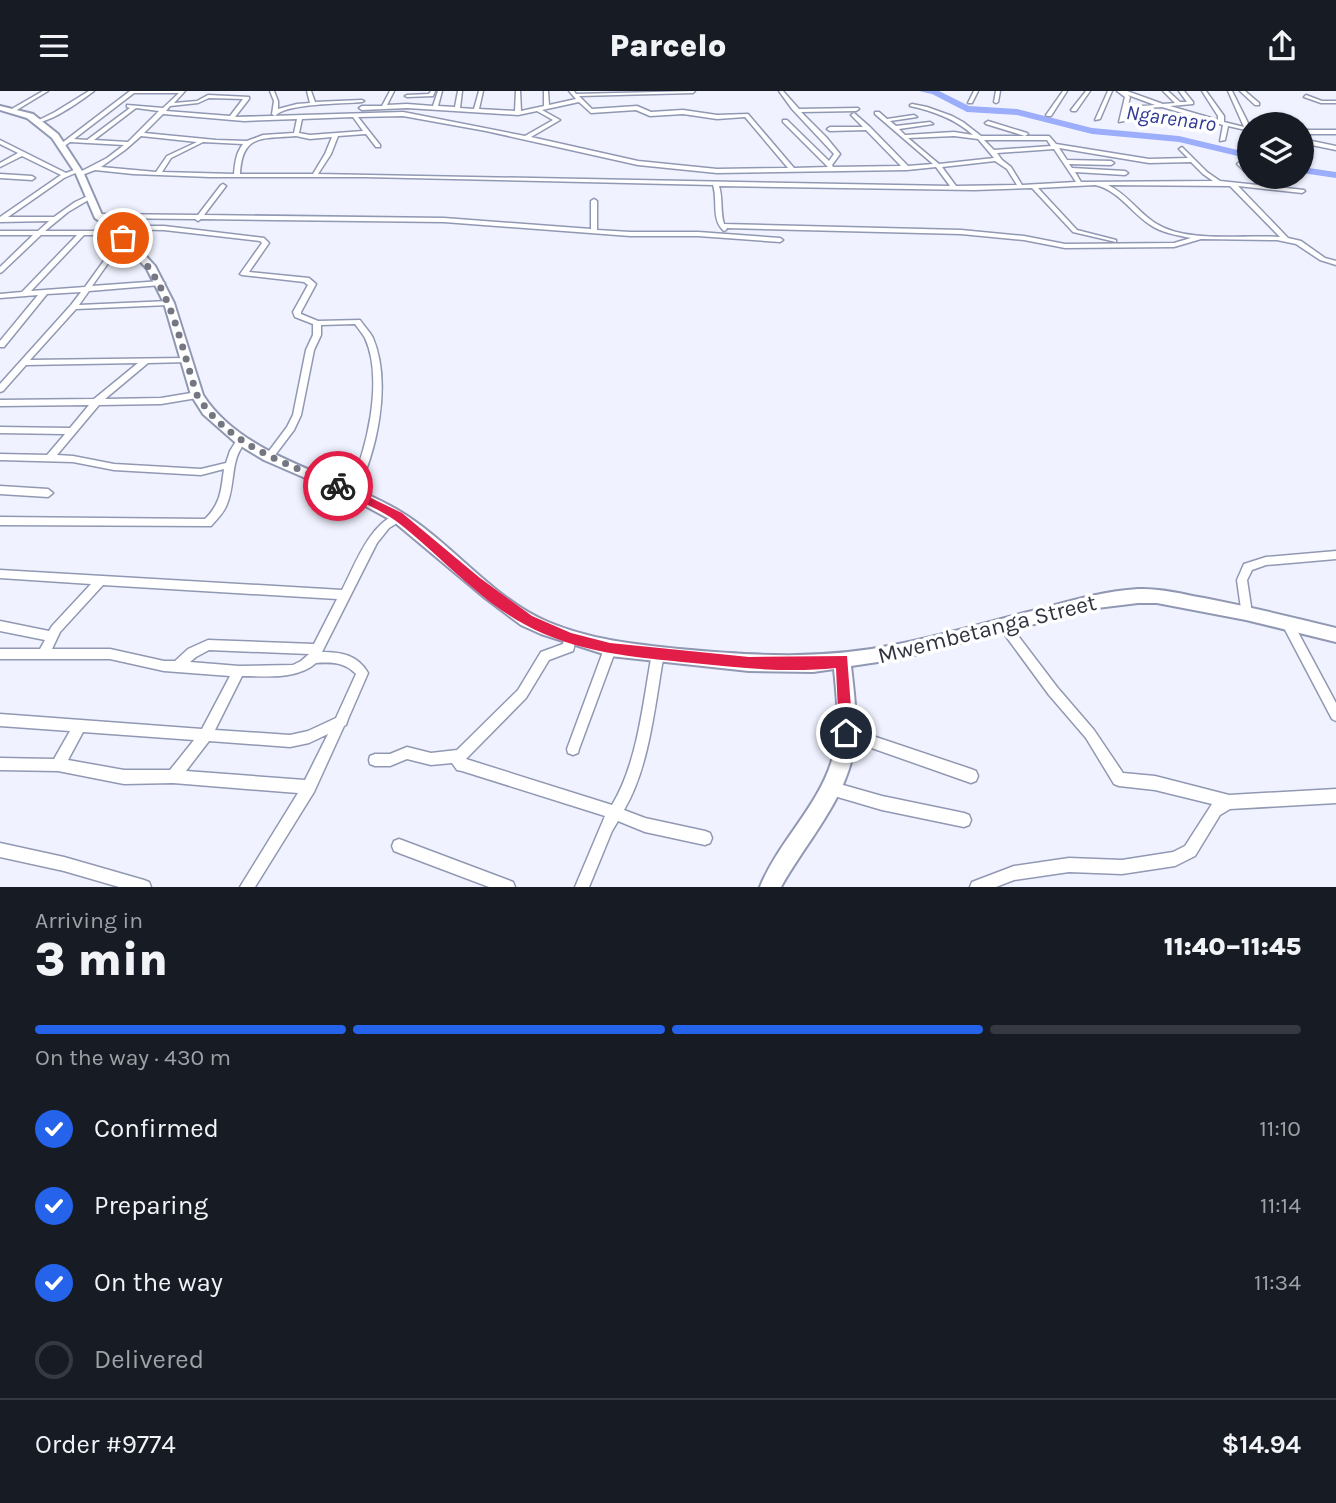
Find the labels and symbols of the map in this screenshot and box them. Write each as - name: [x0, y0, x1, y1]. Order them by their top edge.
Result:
- water label: Ngarenaro: [1124, 100, 1218, 136]
- pin: [93, 208, 153, 268]
- courier: [303, 451, 373, 521]
- street label: Mwembetanga Street: [875, 589, 1099, 669]
- pin: [816, 703, 876, 763]

